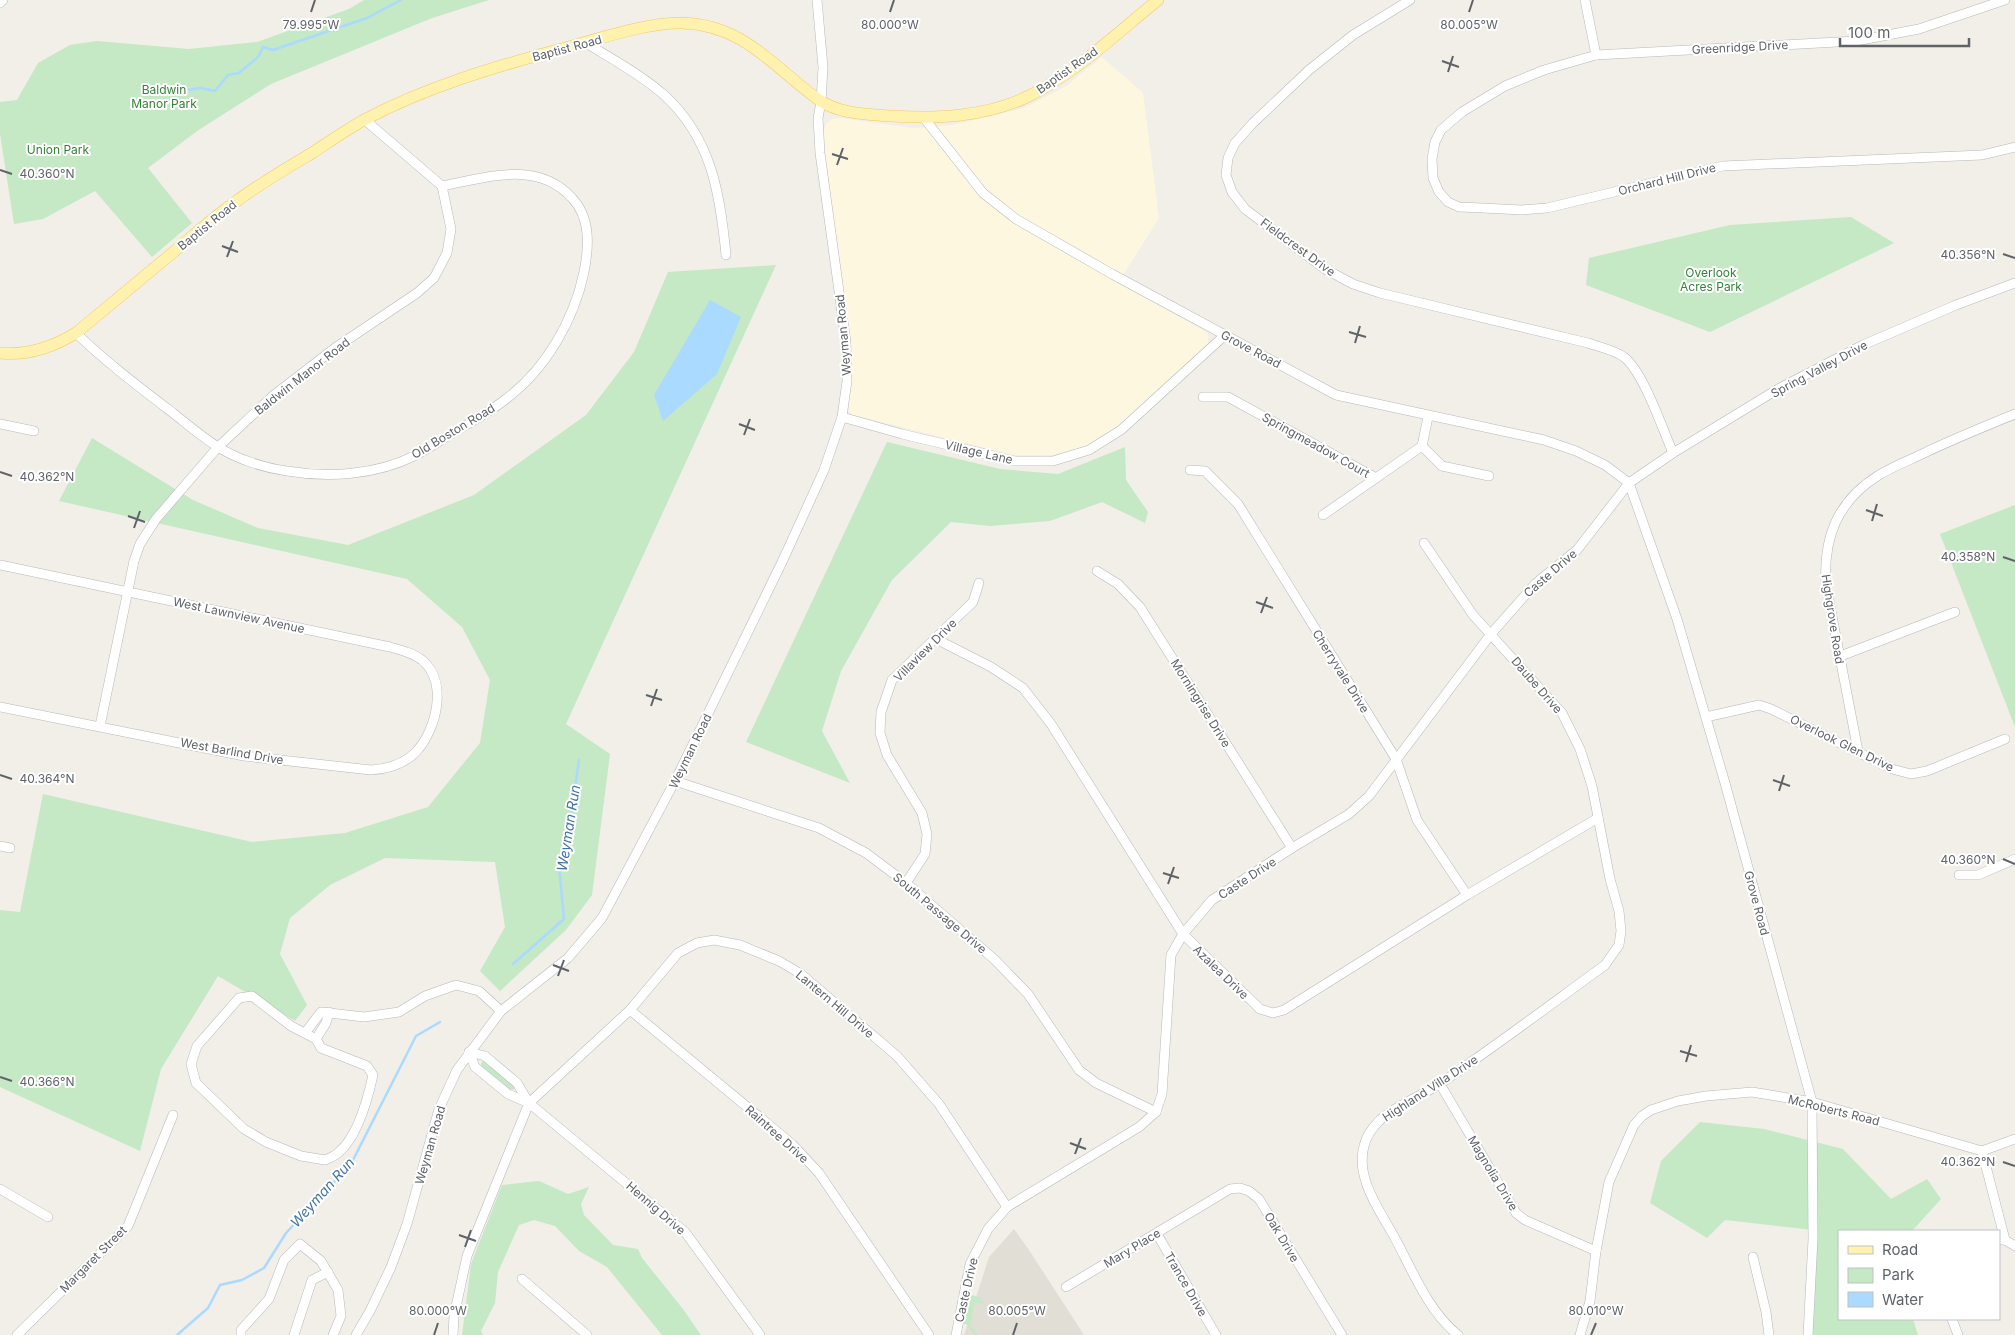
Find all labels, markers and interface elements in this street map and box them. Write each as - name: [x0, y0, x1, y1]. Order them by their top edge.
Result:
- scale bar: [1840, 15, 1969, 47]
- text: 79.995°W: [283, 17, 340, 32]
- text: 80.000°W: [861, 17, 919, 32]
- text: 80.005°W: [1440, 17, 1498, 32]
- text: 100 m: [1848, 23, 1890, 42]
- street label: Baptist Road: [531, 32, 603, 64]
- street label: Greenridge Drive: [1691, 37, 1789, 57]
- street label: Baptist Road: [1033, 43, 1101, 97]
- park label: Baldwin Manor Park: [131, 82, 197, 111]
- park label: Union Park: [27, 142, 90, 157]
- street label: Orchard Hill Drive: [1617, 160, 1717, 198]
- text: 40.360°N: [19, 166, 75, 181]
- street label: Baptist Road: [175, 197, 239, 253]
- street label: Fieldcrest Drive: [1258, 215, 1338, 279]
- text: 40.356°N: [1941, 247, 1995, 262]
- park label: Overlook Acres Park: [1680, 265, 1742, 294]
- street label: Weyman Road: [832, 294, 854, 376]
- street label: Grove Road: [1218, 327, 1284, 371]
- street label: Baldwin Manor Road: [251, 334, 353, 418]
- street label: Spring Valley Drive: [1768, 337, 1870, 401]
- street label: Old Boston Road: [409, 400, 497, 462]
- street label: Springmeadow Court: [1260, 409, 1372, 481]
- street label: Village Lane: [944, 437, 1014, 467]
- text: 40.362°N: [20, 469, 74, 484]
- street label: Caste Drive: [1520, 546, 1580, 600]
- text: 40.358°N: [1941, 549, 1995, 564]
- street label: Highgrove Road: [1818, 573, 1848, 665]
- street label: West Lawnview Avenue: [172, 594, 306, 636]
- street label: Villaview Drive: [890, 615, 960, 685]
- street label: Cherryvale Drive: [1309, 627, 1373, 715]
- street label: Daube Drive: [1508, 654, 1566, 716]
- street label: Morningrise Drive: [1168, 656, 1234, 750]
- street label: Weyman Road: [665, 711, 715, 791]
- street label: Overlook Glen Drive: [1788, 711, 1896, 775]
- street label: West Barlind Drive: [179, 735, 285, 767]
- text: 40.364°N: [19, 771, 75, 786]
- water label: Weyman Run: [553, 784, 583, 872]
- text: 40.360°N: [1940, 852, 1996, 867]
- street label: Caste Drive: [1215, 854, 1279, 902]
- street label: South Passage Drive: [890, 869, 990, 957]
- street label: Grove Road: [1741, 869, 1773, 937]
- street label: Azalea Drive: [1190, 942, 1252, 1002]
- street label: Lantern Hill Drive: [793, 967, 877, 1041]
- street label: Highland Villa Drive: [1380, 1052, 1480, 1124]
- text: 40.366°N: [20, 1074, 74, 1089]
- street label: McRoberts Road: [1787, 1091, 1881, 1129]
- street label: Raintree Drive: [742, 1102, 812, 1166]
- street label: Weyman Road: [412, 1104, 448, 1186]
- street label: Magnolia Drive: [1465, 1133, 1521, 1213]
- water label: Weyman Run: [286, 1154, 358, 1230]
- text: 40.362°N: [1941, 1154, 1995, 1169]
- street label: Hennig Drive: [623, 1178, 689, 1238]
- street label: Oak Drive: [1261, 1209, 1303, 1265]
- street label: Margaret Street: [56, 1222, 130, 1296]
- street label: Mary Place: [1101, 1225, 1163, 1271]
- legend: [1838, 1230, 2000, 1320]
- text: Road: [1882, 1240, 1918, 1259]
- street label: Trance Drive: [1161, 1249, 1211, 1319]
- street label: Caste Drive: [951, 1256, 981, 1324]
- text: Park: [1882, 1265, 1915, 1284]
- text: Water: [1882, 1290, 1924, 1309]
- text: 80.000°W: [409, 1303, 467, 1318]
- text: 80.005°W: [988, 1303, 1046, 1318]
- text: 80.010°W: [1568, 1303, 1624, 1318]

